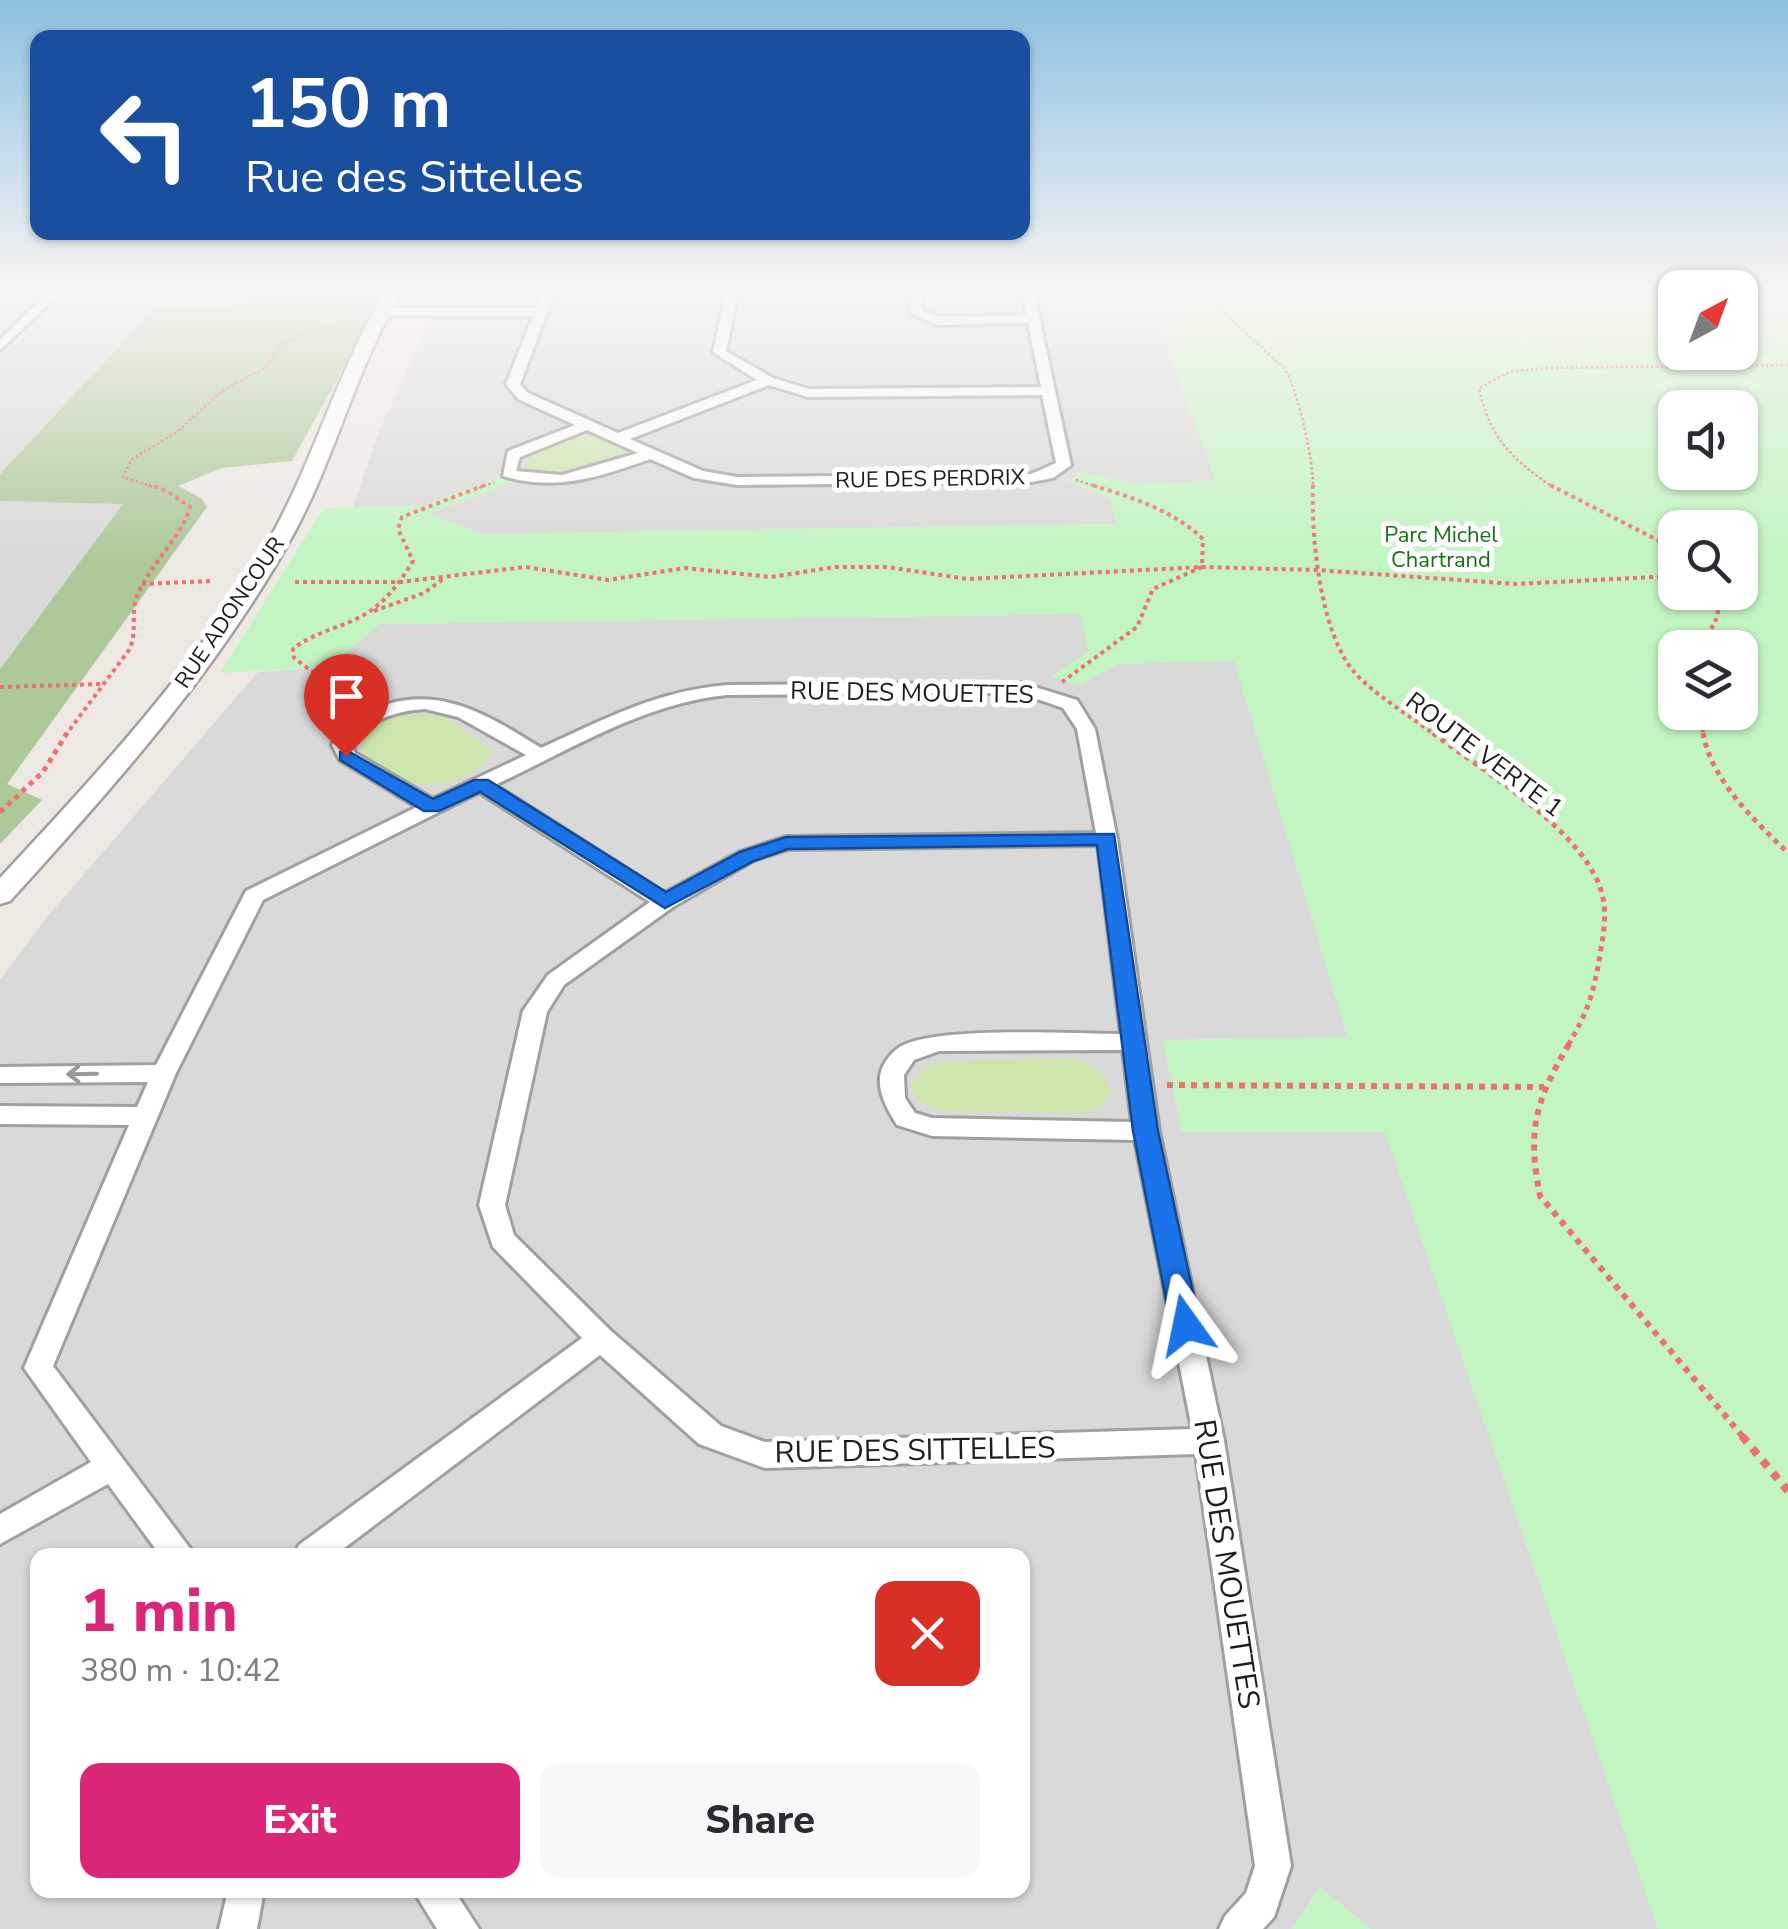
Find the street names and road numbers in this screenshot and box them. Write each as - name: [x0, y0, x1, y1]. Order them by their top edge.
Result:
- street label: RUE DES PERDRIX: [835, 462, 1026, 496]
- street label: RUE ADONCOUR: [168, 531, 292, 694]
- street label: RUE DES MOUETTES: [790, 674, 1034, 712]
- street label: ROUTE VERTE 1: [1399, 684, 1570, 825]
- street label: RUE DES MOUETTES: [1183, 1416, 1270, 1712]
- street label: RUE DES SITTELLES: [774, 1428, 1056, 1473]

